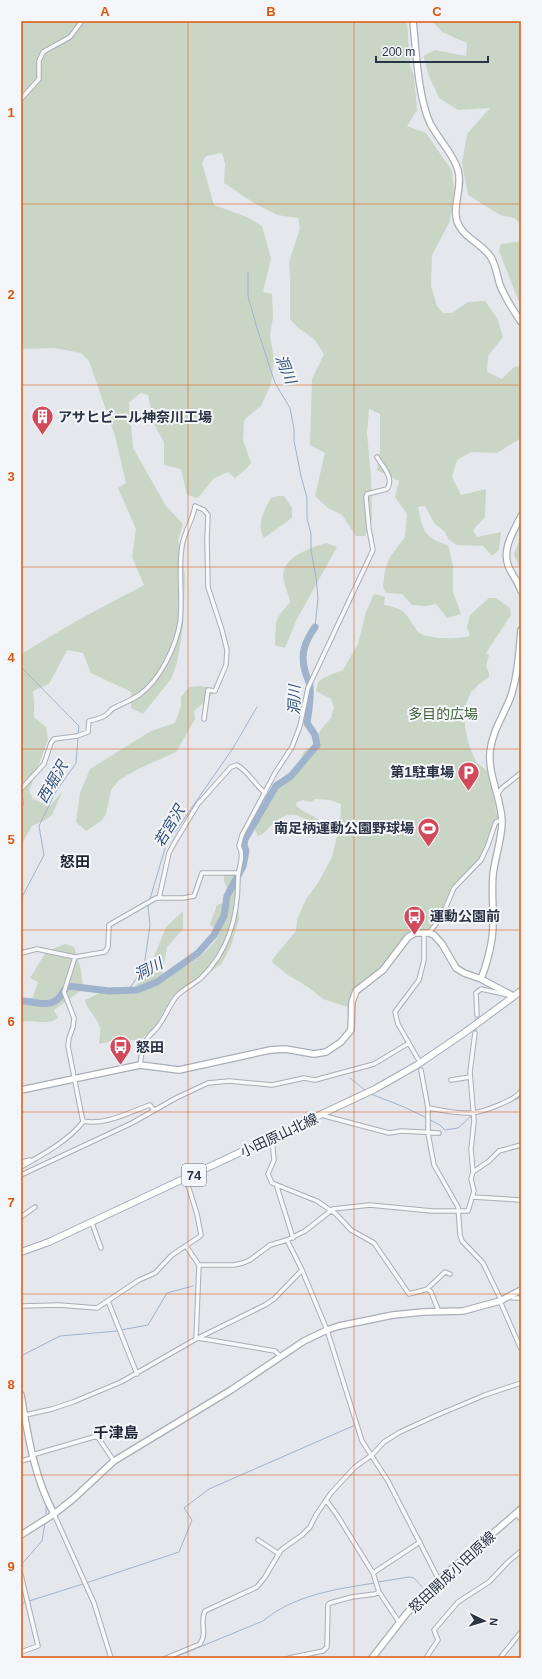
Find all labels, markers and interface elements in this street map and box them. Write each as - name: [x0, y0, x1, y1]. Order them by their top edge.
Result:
- text: A: [100, 4, 110, 19]
- text: B: [266, 4, 276, 19]
- text: C: [432, 4, 442, 19]
- scale bar: [376, 38, 488, 64]
- text: 200 m: [382, 45, 415, 59]
- text: 1: [7, 105, 15, 120]
- text: 2: [7, 287, 15, 302]
- water label: 洞川: [272, 352, 300, 388]
- building icon: アサヒビール神奈川工場: [29, 404, 55, 437]
- place label: アサヒビール神奈川工場: [58, 409, 212, 425]
- text: 3: [7, 469, 15, 484]
- text: 4: [7, 650, 15, 665]
- water label: 洞川: [285, 683, 303, 715]
- park label: 多目的広場: [408, 706, 478, 722]
- water label: 西堀沢: [33, 757, 72, 806]
- parking icon: 第1駐車場: [456, 759, 482, 792]
- place label: 第1駐車場: [390, 764, 454, 780]
- water label: 若宮沢: [150, 801, 189, 850]
- sports icon: 南足柄運動公園野球場: [416, 815, 442, 848]
- place label: 南足柄運動公園野球場: [274, 820, 414, 836]
- text: 5: [7, 832, 15, 847]
- district label: 怒田: [60, 853, 90, 870]
- bus stop icon: 運動公園前: [402, 903, 428, 936]
- place label: 運動公園前: [430, 908, 500, 924]
- water label: 洞川: [131, 954, 167, 983]
- text: 6: [7, 1014, 15, 1029]
- bus stop icon: 怒田: [107, 1034, 133, 1067]
- place label: 怒田: [136, 1039, 164, 1055]
- street label: 小田原山北線: [238, 1110, 320, 1160]
- road number: 74: [182, 1164, 206, 1186]
- text: 7: [7, 1195, 15, 1210]
- text: 8: [7, 1377, 15, 1392]
- district label: 千津島: [93, 1424, 139, 1441]
- street label: 怒田開成小田原線: [406, 1528, 498, 1616]
- text: 9: [7, 1559, 15, 1574]
- north arrow: [464, 1601, 504, 1641]
- text: N: [488, 1617, 500, 1626]

